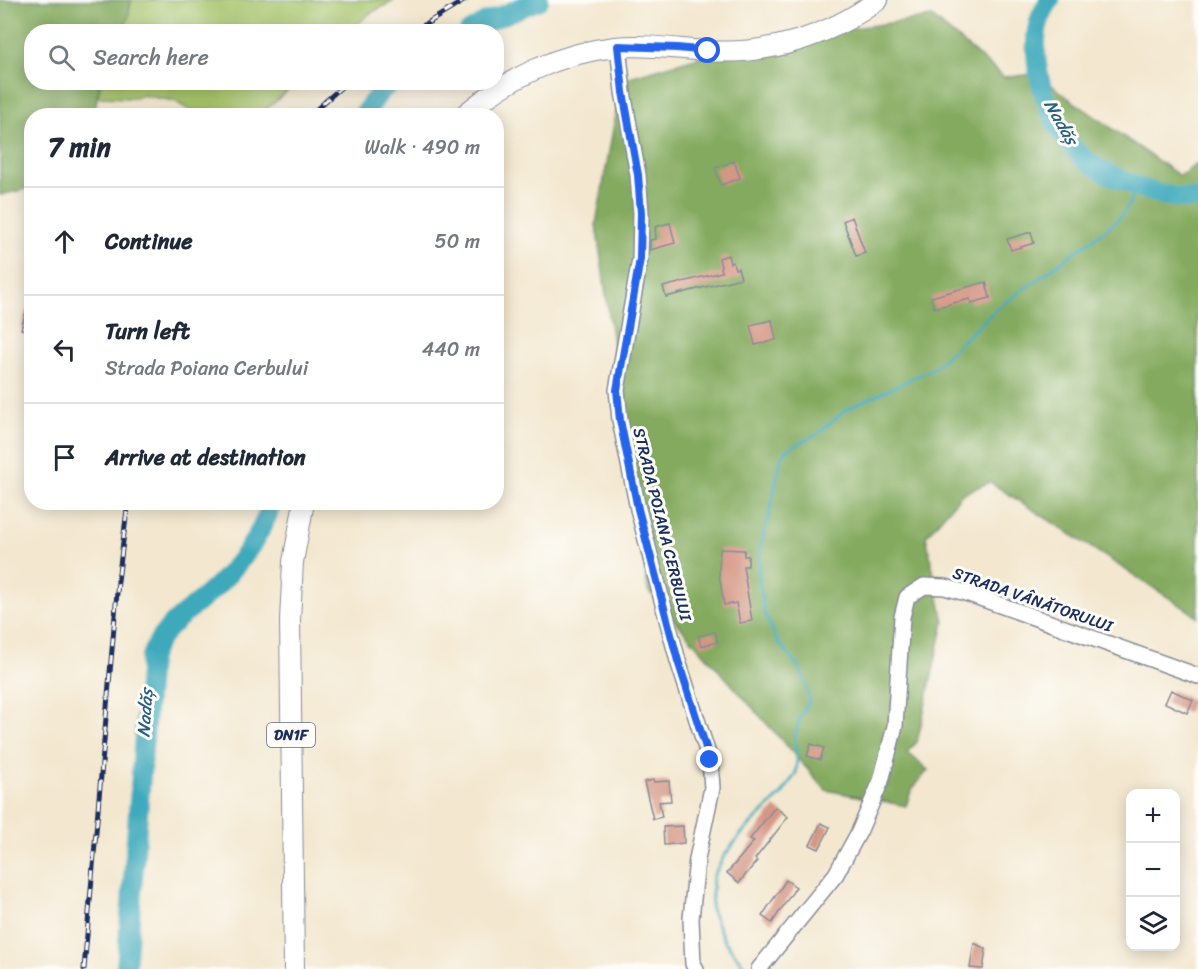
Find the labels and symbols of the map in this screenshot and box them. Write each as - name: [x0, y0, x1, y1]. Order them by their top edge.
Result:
- route start: [694, 37, 720, 63]
- water label: Nadăș: [1035, 93, 1088, 153]
- street label: STRADA POIANA CERBULUI: [624, 424, 701, 625]
- street label: STRADA VÂNĂTORULUI: [949, 558, 1118, 641]
- water label: Nadăș: [127, 685, 163, 738]
- road number: DN1F: [267, 723, 315, 747]
- route end: [696, 746, 722, 772]

